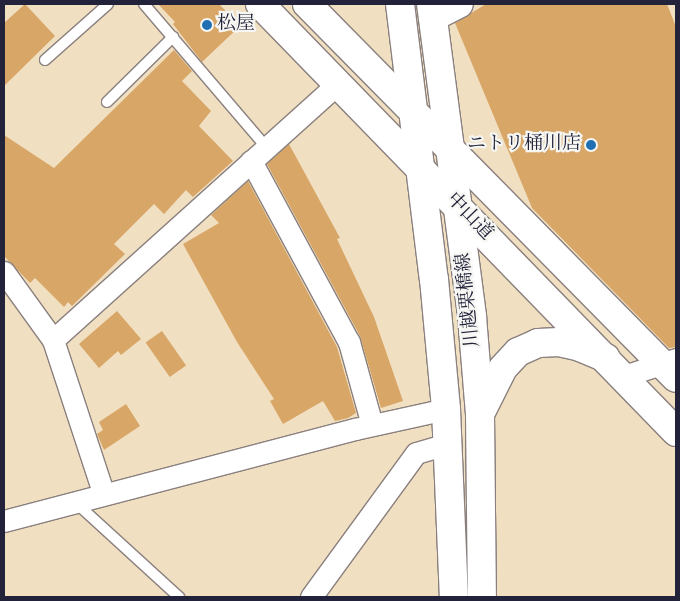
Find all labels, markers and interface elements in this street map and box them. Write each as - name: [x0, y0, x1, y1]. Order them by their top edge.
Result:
- place label: 松屋: [217, 14, 255, 36]
- marker: 松屋: [201, 19, 213, 31]
- place label: ニトリ桶川店: [467, 134, 581, 156]
- marker: ニトリ桶川店: [585, 139, 597, 151]
- street label: 中山道: [441, 189, 497, 245]
- street label: 川越栗橋線: [453, 252, 485, 348]

